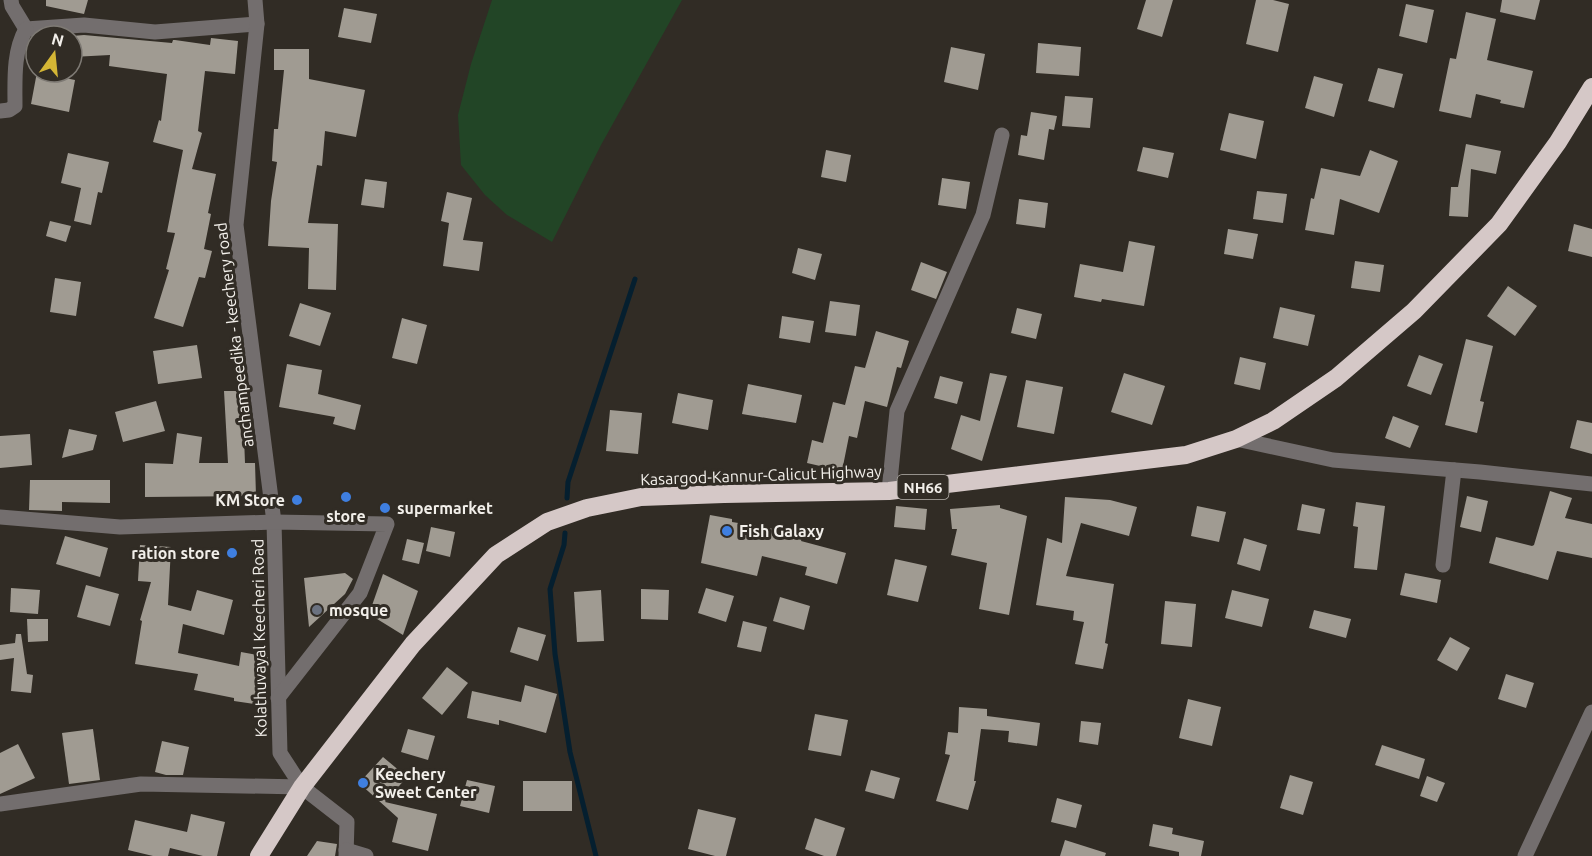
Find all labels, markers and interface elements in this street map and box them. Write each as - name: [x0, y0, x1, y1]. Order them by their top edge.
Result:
- north arrow: [24, 24, 84, 84]
- text: N: [50, 29, 66, 50]
- street label: anchampeedika - keechery road: [211, 222, 257, 448]
- street label: Kasargod-Kannur-Calicut Highway: [640, 462, 882, 488]
- road number: NH66: [898, 475, 948, 499]
- marker: store: [339, 490, 353, 504]
- place label: KM Store: [215, 491, 285, 509]
- marker: KM Store: [290, 493, 304, 507]
- place label: supermarket: [397, 499, 493, 517]
- marker: supermarket: [378, 501, 392, 515]
- place label: store: [326, 507, 366, 525]
- place label: Fish Galaxy: [739, 522, 825, 540]
- marker: Fish Galaxy: [720, 524, 734, 538]
- street label: Kolathuvayal Keecheri Road: [248, 538, 270, 738]
- place label: ration store: [131, 544, 220, 562]
- marker: ration store: [225, 546, 239, 560]
- place label: mosque: [329, 601, 388, 619]
- marker: mosque: [310, 603, 324, 617]
- place label: Keechery Sweet Center: [375, 765, 477, 801]
- marker: Keechery Sweet Center: [356, 776, 370, 790]

